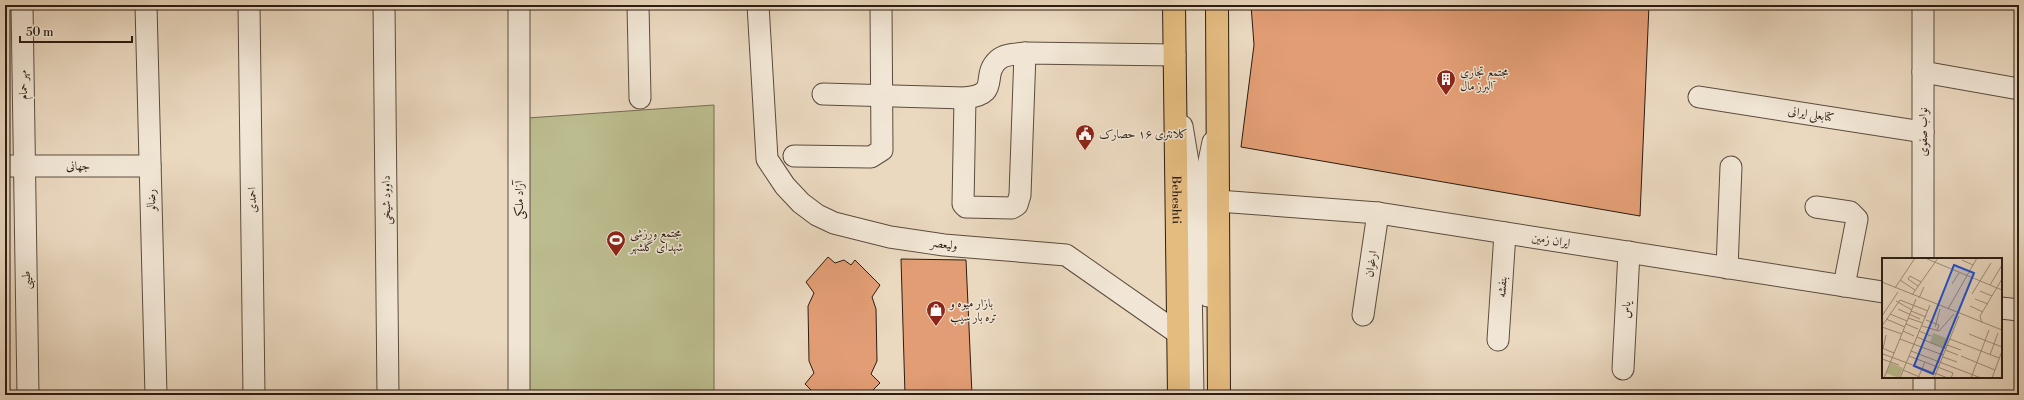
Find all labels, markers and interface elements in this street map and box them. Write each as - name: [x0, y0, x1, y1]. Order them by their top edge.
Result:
- scale bar: [20, 18, 132, 44]
- text: 50 m: [26, 25, 54, 40]
- place label: مجتمع تجاری البرز مال: [1460, 65, 1509, 94]
- building icon: مجتمع تجاری البرز مال: [1435, 68, 1457, 96]
- street label: مهر حمام: [16, 69, 34, 100]
- street label: کتابعلی ایرانی: [1787, 103, 1835, 127]
- street label: نواب صفوی: [1916, 108, 1931, 156]
- public building icon: کلانتری ۱۶ حصارک: [1074, 123, 1096, 151]
- place label: کلانتری ۱۶ حصارک: [1099, 127, 1188, 142]
- street label: جهانی: [66, 159, 90, 174]
- street label: داوود شیخی: [379, 175, 395, 225]
- street label: Beheshti: [1168, 175, 1184, 224]
- street label: آزاد ملکی: [511, 179, 528, 219]
- street label: احمدی: [245, 186, 260, 213]
- street label: رضالو: [144, 189, 159, 212]
- place label: مجتمع ورزشی شهدای گلشهر: [628, 226, 683, 255]
- sports icon: مجتمع ورزشی شهدای گلشهر: [605, 229, 627, 257]
- street label: ایران زمین: [1531, 230, 1572, 251]
- street label: ولیعصر: [928, 235, 958, 254]
- street label: ارغوان: [1362, 249, 1381, 278]
- inset map: [1882, 258, 2002, 378]
- street label: طیبی: [19, 270, 36, 289]
- street label: بنفشه: [1494, 276, 1511, 298]
- place label: بازار میوه و تره بار سیب: [948, 296, 997, 325]
- shop icon: بازار میوه و تره بار سیب: [925, 299, 947, 327]
- street label: یاس: [1619, 300, 1634, 319]

